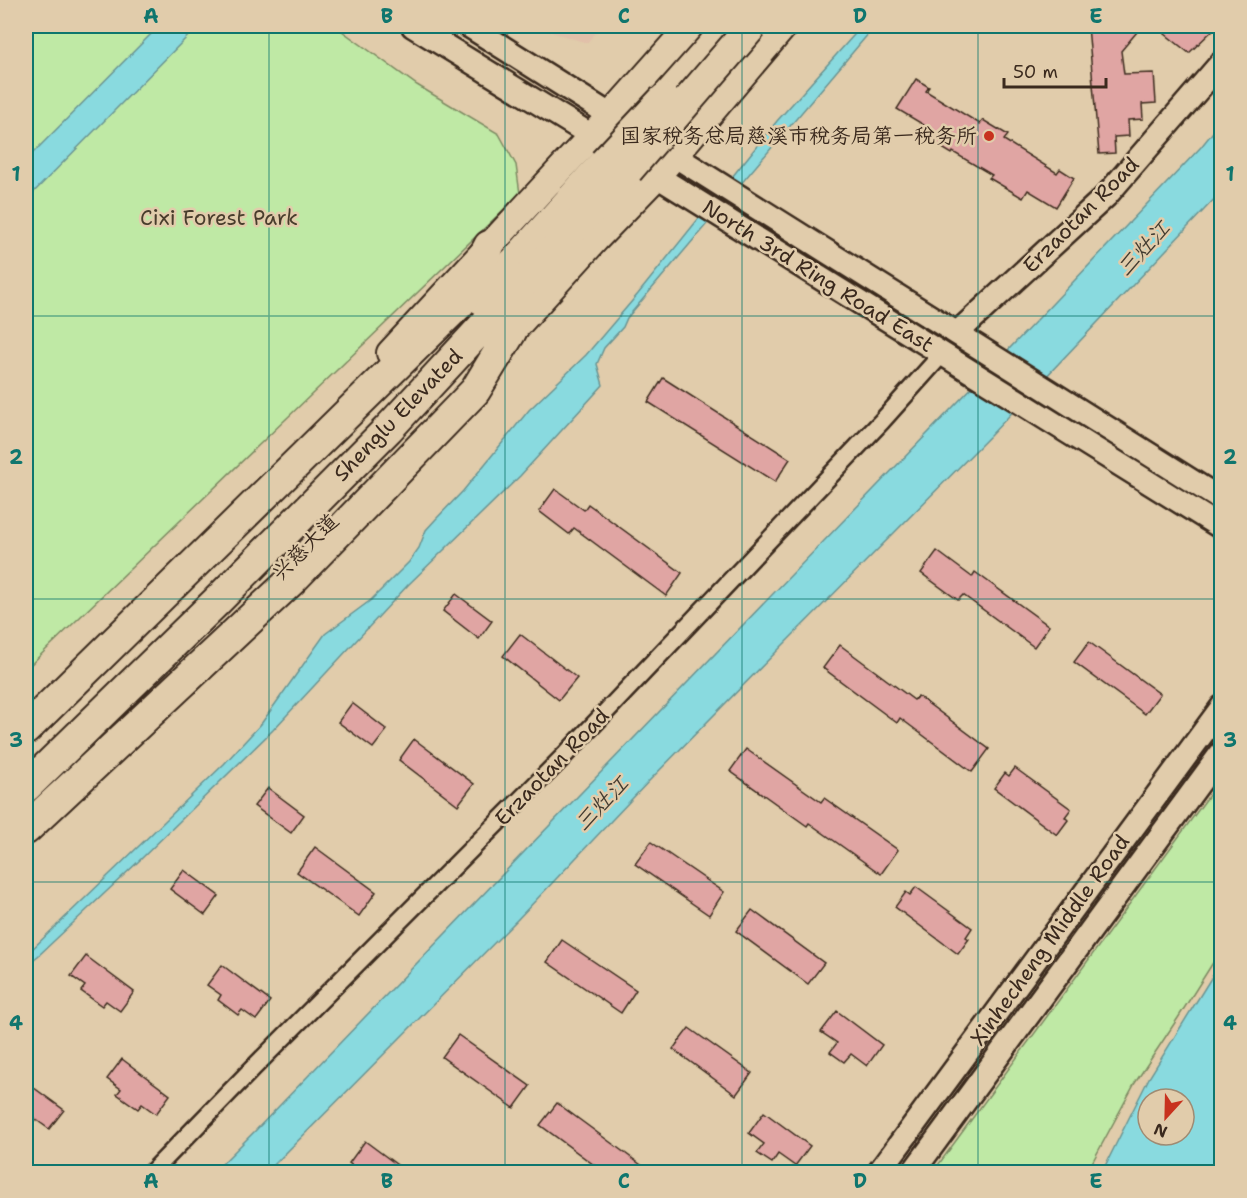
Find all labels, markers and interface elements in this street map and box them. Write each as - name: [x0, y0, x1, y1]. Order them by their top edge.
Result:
- text: A: [143, 3, 159, 29]
- text: B: [381, 3, 393, 29]
- text: C: [618, 3, 630, 29]
- text: D: [853, 3, 867, 29]
- text: E: [1089, 3, 1103, 29]
- scale bar: [1004, 51, 1106, 89]
- text: 50 m: [1013, 60, 1058, 84]
- place label: 国家税务总局慈溪市税务局第一税务所: [620, 122, 977, 150]
- marker: 国家税务总局慈溪市税务局第一税务所: [982, 129, 996, 143]
- street label: Erzaotan Road: [1017, 151, 1145, 279]
- text: 1: [11, 161, 21, 187]
- text: 1: [1225, 161, 1235, 187]
- street label: North 3rd Ring Road East: [697, 193, 939, 359]
- park label: Cixi Forest Park: [140, 204, 298, 232]
- water label: 三灶江: [1110, 214, 1177, 282]
- street label: Shenglu Elevated: [327, 343, 469, 487]
- text: 2: [9, 444, 23, 470]
- text: 2: [1223, 444, 1237, 470]
- street label: 兴慈大道: [265, 507, 345, 587]
- street label: Erzaotan Road: [489, 702, 615, 832]
- text: 3: [9, 727, 23, 753]
- text: 3: [1223, 727, 1237, 753]
- water label: 三灶江: [568, 769, 635, 837]
- street label: Xinhecheng Middle Road: [964, 829, 1136, 1051]
- text: 4: [9, 1010, 23, 1036]
- text: 4: [1223, 1010, 1237, 1036]
- north arrow: [1136, 1087, 1196, 1147]
- text: N: [1151, 1118, 1170, 1143]
- text: A: [143, 1168, 159, 1194]
- text: B: [381, 1168, 393, 1194]
- text: C: [618, 1168, 630, 1194]
- text: D: [853, 1168, 867, 1194]
- text: E: [1089, 1168, 1103, 1194]

